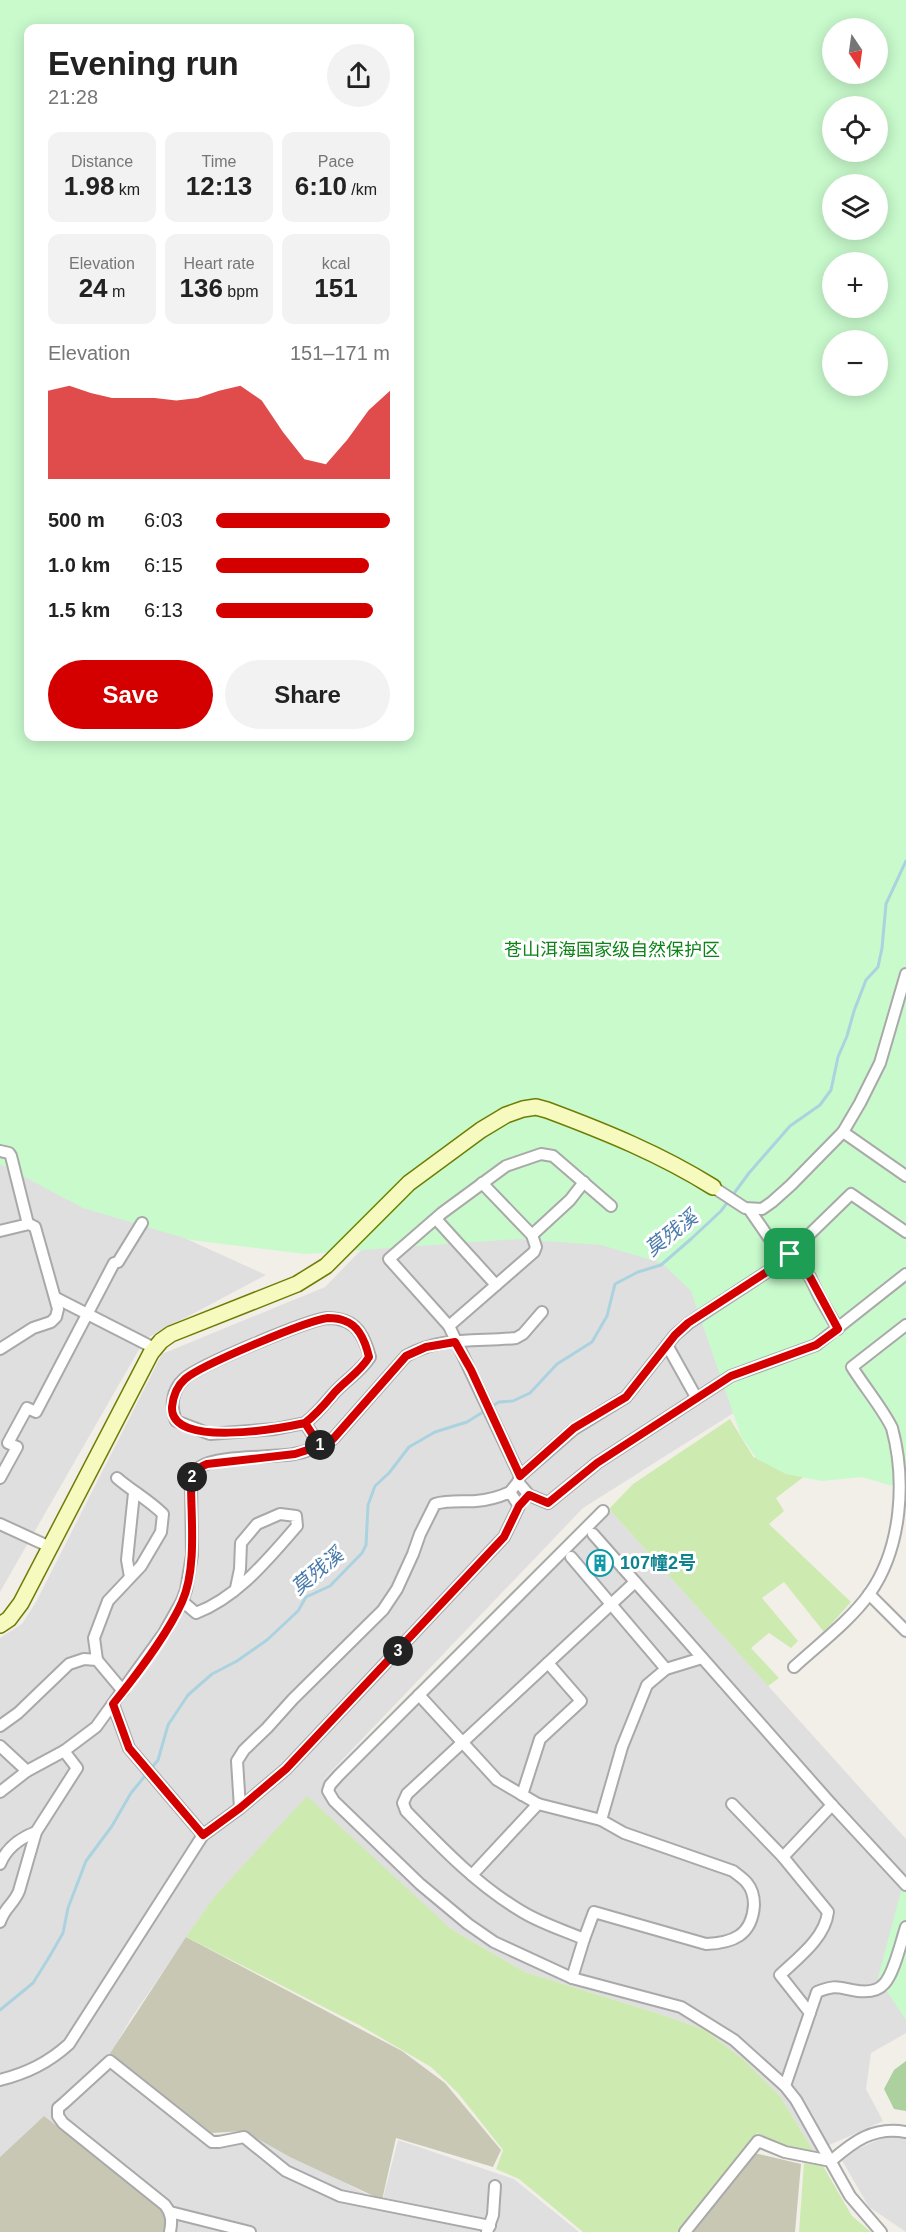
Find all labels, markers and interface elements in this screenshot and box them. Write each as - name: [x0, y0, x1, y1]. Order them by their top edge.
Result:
- north arrow: [822, 18, 888, 84]
- map controls: [822, 18, 888, 396]
- button: share: [327, 44, 390, 107]
- text: Evening run: [48, 45, 239, 82]
- text: 21:28: [48, 86, 98, 108]
- button: locate: [822, 96, 888, 162]
- text: Distance: [71, 153, 133, 170]
- text: Time: [202, 153, 236, 170]
- text: Pace: [318, 153, 354, 170]
- text: 1.98: [64, 171, 114, 201]
- text: 12:13: [186, 171, 252, 201]
- text: 6:10: [295, 171, 347, 201]
- button: layers: [822, 174, 888, 240]
- text: km: [114, 181, 140, 198]
- text: /km: [347, 181, 377, 198]
- button: +: [822, 252, 888, 318]
- text: Elevation: [69, 255, 135, 272]
- text: Heart rate: [183, 255, 255, 272]
- text: kcal: [322, 255, 350, 272]
- text: 24: [79, 273, 108, 303]
- text: 136: [180, 273, 223, 303]
- text: 151: [314, 273, 358, 303]
- text: m: [108, 283, 125, 300]
- text: bpm: [223, 283, 258, 300]
- button: −: [822, 330, 888, 396]
- text: Elevation: [48, 342, 130, 364]
- text: 151–171 m: [290, 342, 390, 364]
- text: 500 m: [48, 509, 105, 531]
- text: 6:03: [144, 509, 183, 531]
- text: 1.0 km: [48, 554, 110, 576]
- text: 6:15: [144, 554, 183, 576]
- text: 1.5 km: [48, 599, 110, 621]
- text: 6:13: [144, 599, 183, 621]
- button: Save: [48, 660, 213, 729]
- button: Share: [225, 660, 390, 729]
- park label: 苍山洱海国家级自然保护区: [504, 940, 720, 960]
- water label: 莫残溪: [641, 1205, 703, 1260]
- pin: [764, 1228, 815, 1279]
- icon: arrive: [773, 1237, 806, 1270]
- pin: 1: [305, 1430, 335, 1460]
- text: 1: [316, 1436, 324, 1453]
- pin: 2: [177, 1462, 207, 1492]
- text: 2: [188, 1468, 196, 1485]
- water label: 莫残溪: [287, 1542, 349, 1599]
- building icon: 107幢2号: [585, 1548, 615, 1578]
- place label: 107幢2号: [620, 1553, 696, 1573]
- pin: 3: [383, 1636, 413, 1666]
- text: 3: [394, 1642, 402, 1659]

